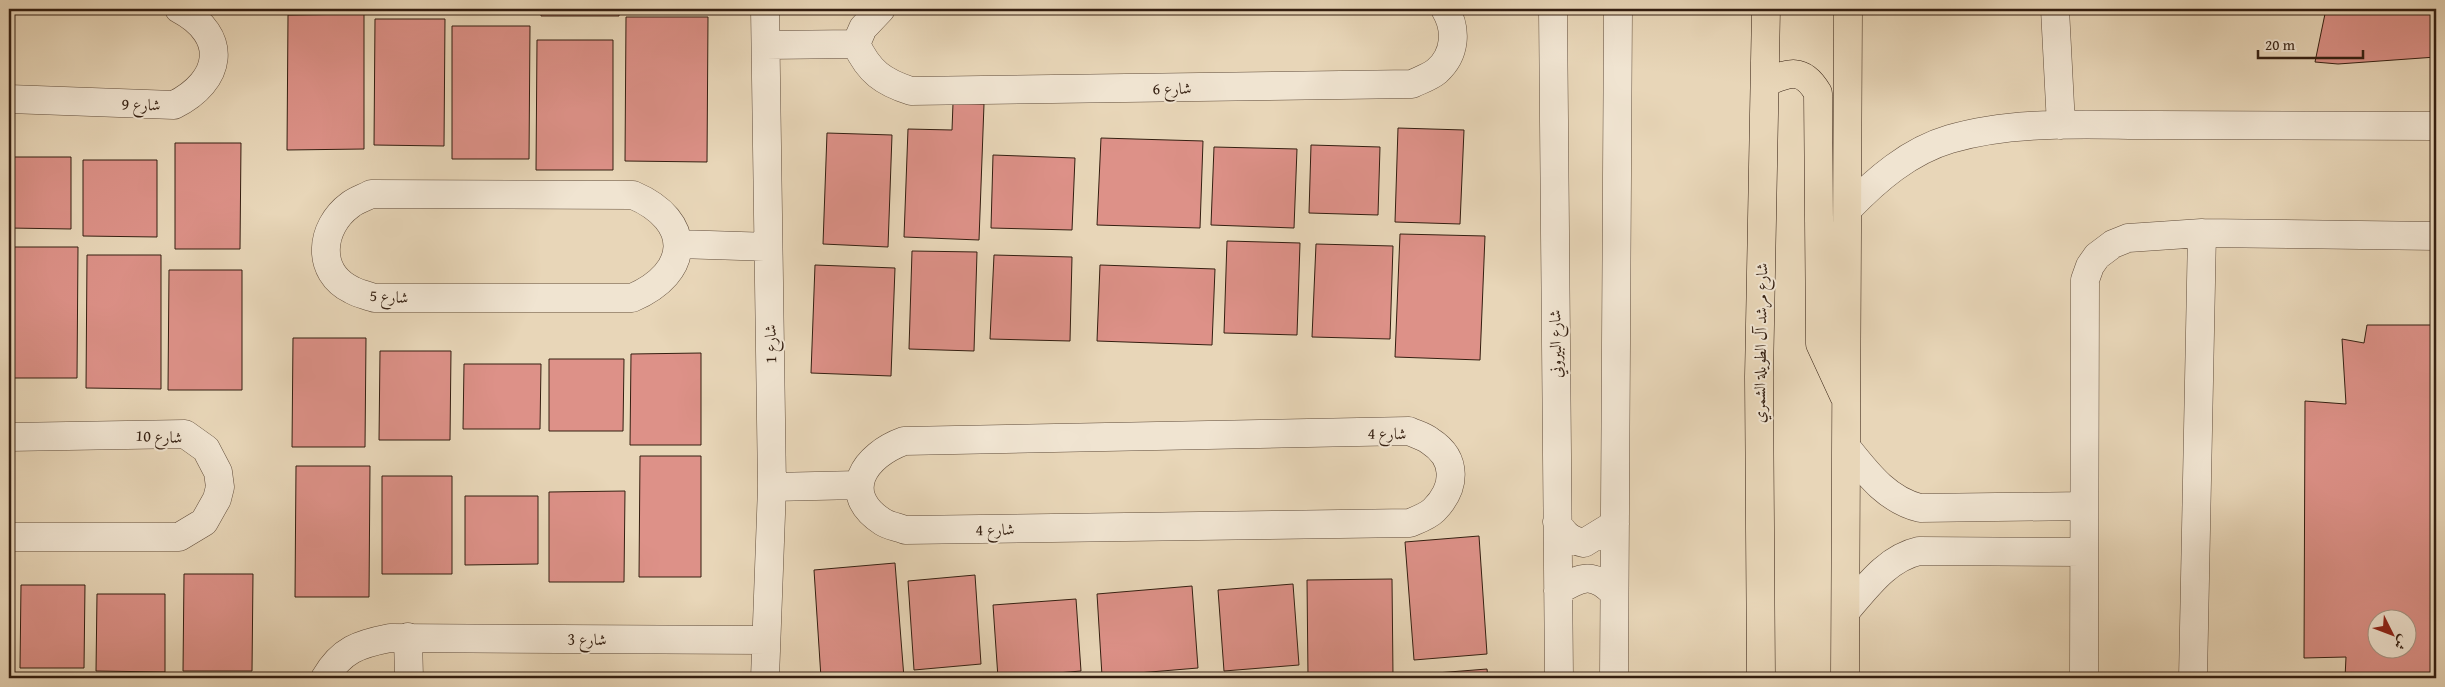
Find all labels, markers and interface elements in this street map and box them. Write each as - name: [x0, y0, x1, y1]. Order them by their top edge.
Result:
- scale bar: [2258, 28, 2362, 60]
- text: 20 m: [2265, 34, 2296, 55]
- street label: شارع 6: [1152, 76, 1192, 102]
- street label: شارع 9: [121, 91, 161, 119]
- street label: شارع مرشد آل الطويلة الشمري: [1747, 263, 1775, 423]
- street label: شارع 5: [369, 283, 409, 311]
- street label: شارع البيروني: [1542, 310, 1570, 378]
- street label: شارع 1: [758, 324, 784, 364]
- street label: شارع 4: [1367, 421, 1407, 447]
- street label: شارع 10: [135, 423, 183, 451]
- street label: شارع 4: [975, 517, 1015, 543]
- north arrow: [2368, 610, 2418, 660]
- street label: شارع 3: [567, 627, 607, 653]
- text: ش: [2390, 631, 2414, 655]

